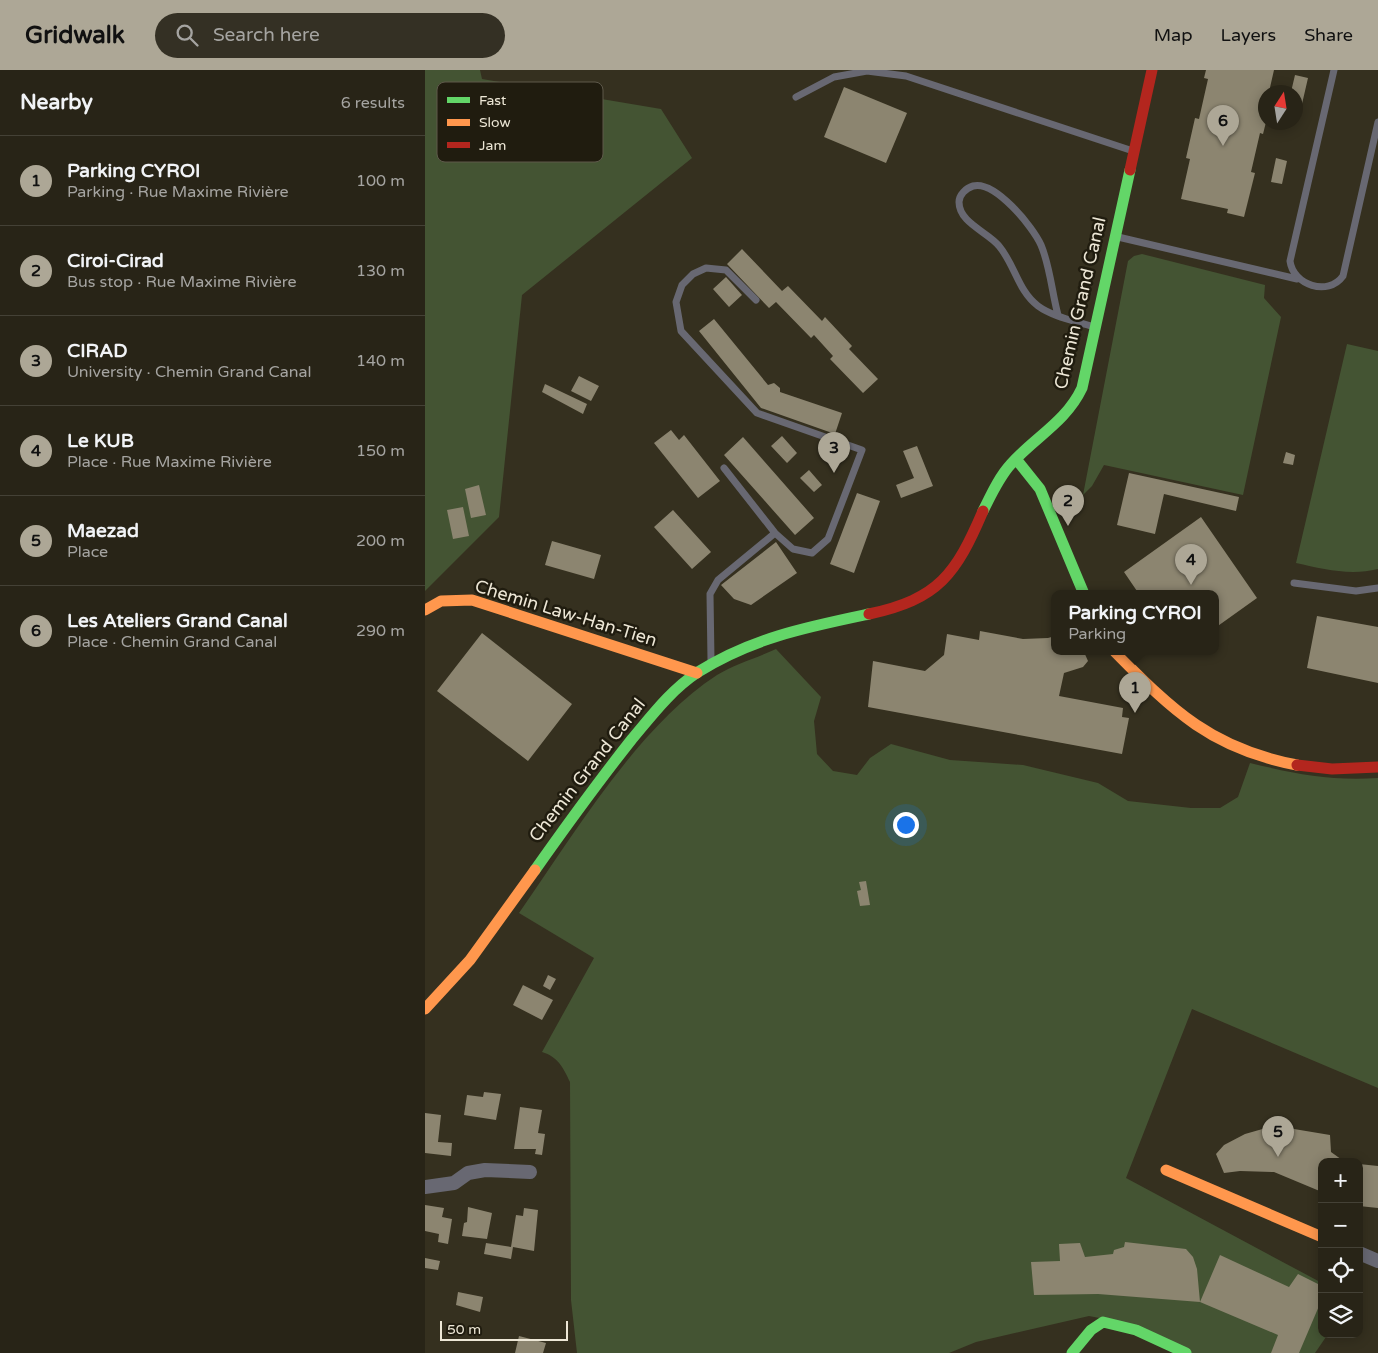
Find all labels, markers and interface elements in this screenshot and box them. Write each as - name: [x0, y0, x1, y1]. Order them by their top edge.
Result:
- search box: [155, 13, 505, 58]
- text: Gridwalk: [25, 21, 125, 50]
- icon: search: [173, 21, 201, 49]
- text: Search here: [213, 24, 320, 46]
- text: Map: [1154, 24, 1193, 46]
- text: Layers: [1221, 24, 1276, 46]
- text: Share: [1304, 24, 1353, 46]
- legend: [437, 82, 603, 162]
- north arrow: [1258, 85, 1303, 130]
- text: Nearby: [20, 90, 93, 115]
- text: Fast: [479, 92, 507, 109]
- text: 6 results: [341, 93, 405, 113]
- pin: 6: [1207, 105, 1239, 146]
- text: Slow: [479, 114, 511, 131]
- text: Jam: [479, 137, 506, 154]
- text: Parking CYROI: [67, 160, 201, 182]
- text: 1: [31, 171, 41, 191]
- text: 100 m: [356, 171, 405, 191]
- text: Parking · Rue Maxime Rivière: [67, 182, 289, 202]
- street label: Chemin Grand Canal: [1049, 215, 1111, 391]
- text: Ciroi-Cirad: [67, 250, 164, 272]
- text: 2: [31, 261, 41, 281]
- text: 130 m: [356, 261, 405, 281]
- text: Bus stop · Rue Maxime Rivière: [67, 272, 297, 292]
- text: CIRAD: [67, 340, 128, 362]
- text: 3: [31, 351, 41, 371]
- text: 140 m: [356, 351, 405, 371]
- text: University · Chemin Grand Canal: [67, 362, 311, 382]
- text: Le KUB: [67, 430, 134, 452]
- pin: 3: [818, 432, 850, 473]
- text: 4: [31, 441, 41, 461]
- text: 150 m: [356, 441, 405, 461]
- text: Place · Rue Maxime Rivière: [67, 452, 272, 472]
- pin: 2: [1052, 485, 1084, 526]
- text: Maezad: [67, 520, 139, 542]
- text: 5: [31, 531, 41, 551]
- text: 200 m: [356, 531, 405, 551]
- text: Place: [67, 542, 108, 562]
- pin: 4: [1175, 544, 1207, 585]
- street label: Chemin Law-Han-Tien: [472, 575, 660, 651]
- popup: [1051, 590, 1219, 655]
- text: Parking CYROI: [1068, 602, 1202, 624]
- text: Les Ateliers Grand Canal: [67, 610, 288, 632]
- text: 6: [31, 621, 41, 641]
- text: 290 m: [356, 621, 405, 641]
- text: Parking: [1068, 624, 1126, 644]
- text: Place · Chemin Grand Canal: [67, 632, 277, 652]
- pin: 1: [1119, 672, 1151, 713]
- street label: Chemin Grand Canal: [524, 694, 650, 846]
- your location: [893, 812, 919, 838]
- pin: 5: [1262, 1116, 1294, 1157]
- map controls: [1318, 1158, 1363, 1338]
- button: +: [1318, 1158, 1363, 1203]
- button: −: [1318, 1203, 1363, 1248]
- button: locate: [1318, 1248, 1363, 1293]
- button: layers: [1318, 1293, 1363, 1338]
- scale bar: [440, 1318, 567, 1341]
- text: 50 m: [447, 1321, 481, 1338]

